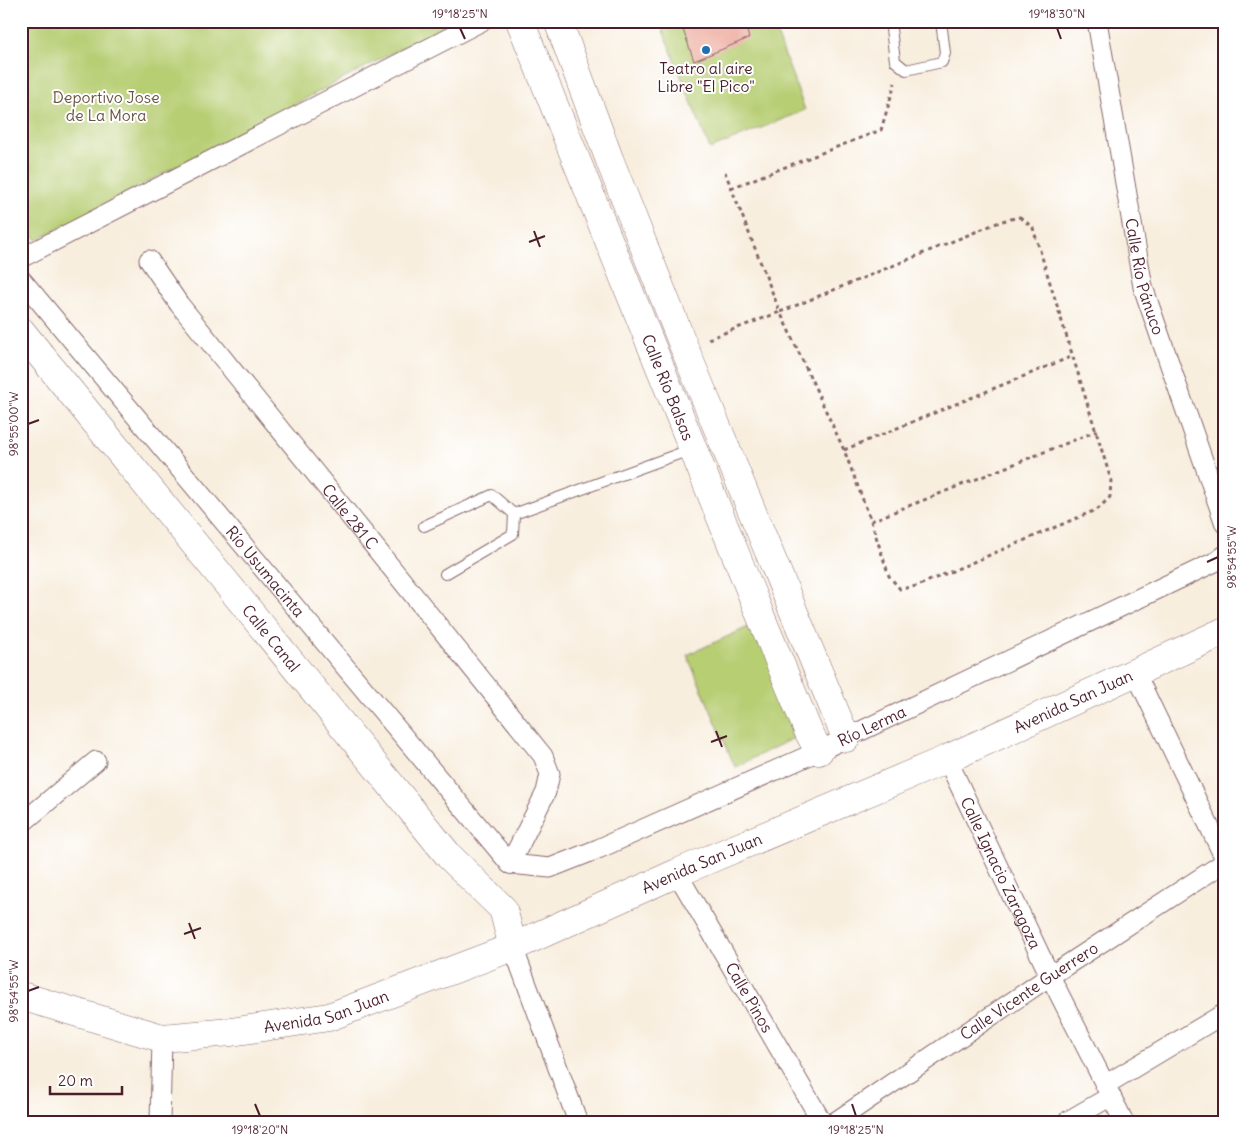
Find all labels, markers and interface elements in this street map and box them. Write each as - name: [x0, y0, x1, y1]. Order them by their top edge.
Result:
- text: 19°18'25"N: [432, 6, 488, 21]
- text: 19°18'30"N: [1029, 6, 1085, 21]
- marker: Teatro al aire Libre "El Pico": [700, 44, 712, 56]
- place label: Teatro al aire Libre "El Pico": [657, 58, 755, 96]
- park label: Deportivo Jose de La Mora: [52, 87, 160, 125]
- street label: Calle Río Pánuco: [1121, 217, 1169, 337]
- street label: Calle Río Balsas: [638, 331, 698, 443]
- text: 98°55'00"W: [6, 392, 21, 456]
- street label: Calle 281 C: [318, 480, 382, 553]
- street label: Río Usumacinta: [222, 522, 309, 621]
- text: 98°54'55"W: [1224, 526, 1239, 588]
- street label: Calle Canal: [238, 600, 304, 676]
- street label: Avenida San Juan: [1010, 665, 1136, 737]
- street label: Río Lerma: [834, 701, 909, 751]
- street label: Calle Ignacio Zaragoza: [956, 794, 1046, 952]
- street label: Avenida San Juan: [639, 828, 765, 898]
- street label: Calle Vicente Guerrero: [956, 938, 1102, 1044]
- street label: Calle Pinos: [721, 959, 778, 1036]
- text: 98°54'55"W: [6, 960, 21, 1022]
- street label: Avenida San Juan: [262, 985, 391, 1037]
- scale bar: [50, 1063, 122, 1095]
- text: 20 m: [58, 1071, 93, 1090]
- text: 19°18'20"N: [232, 1122, 288, 1137]
- text: 19°18'25"N: [828, 1122, 884, 1137]

